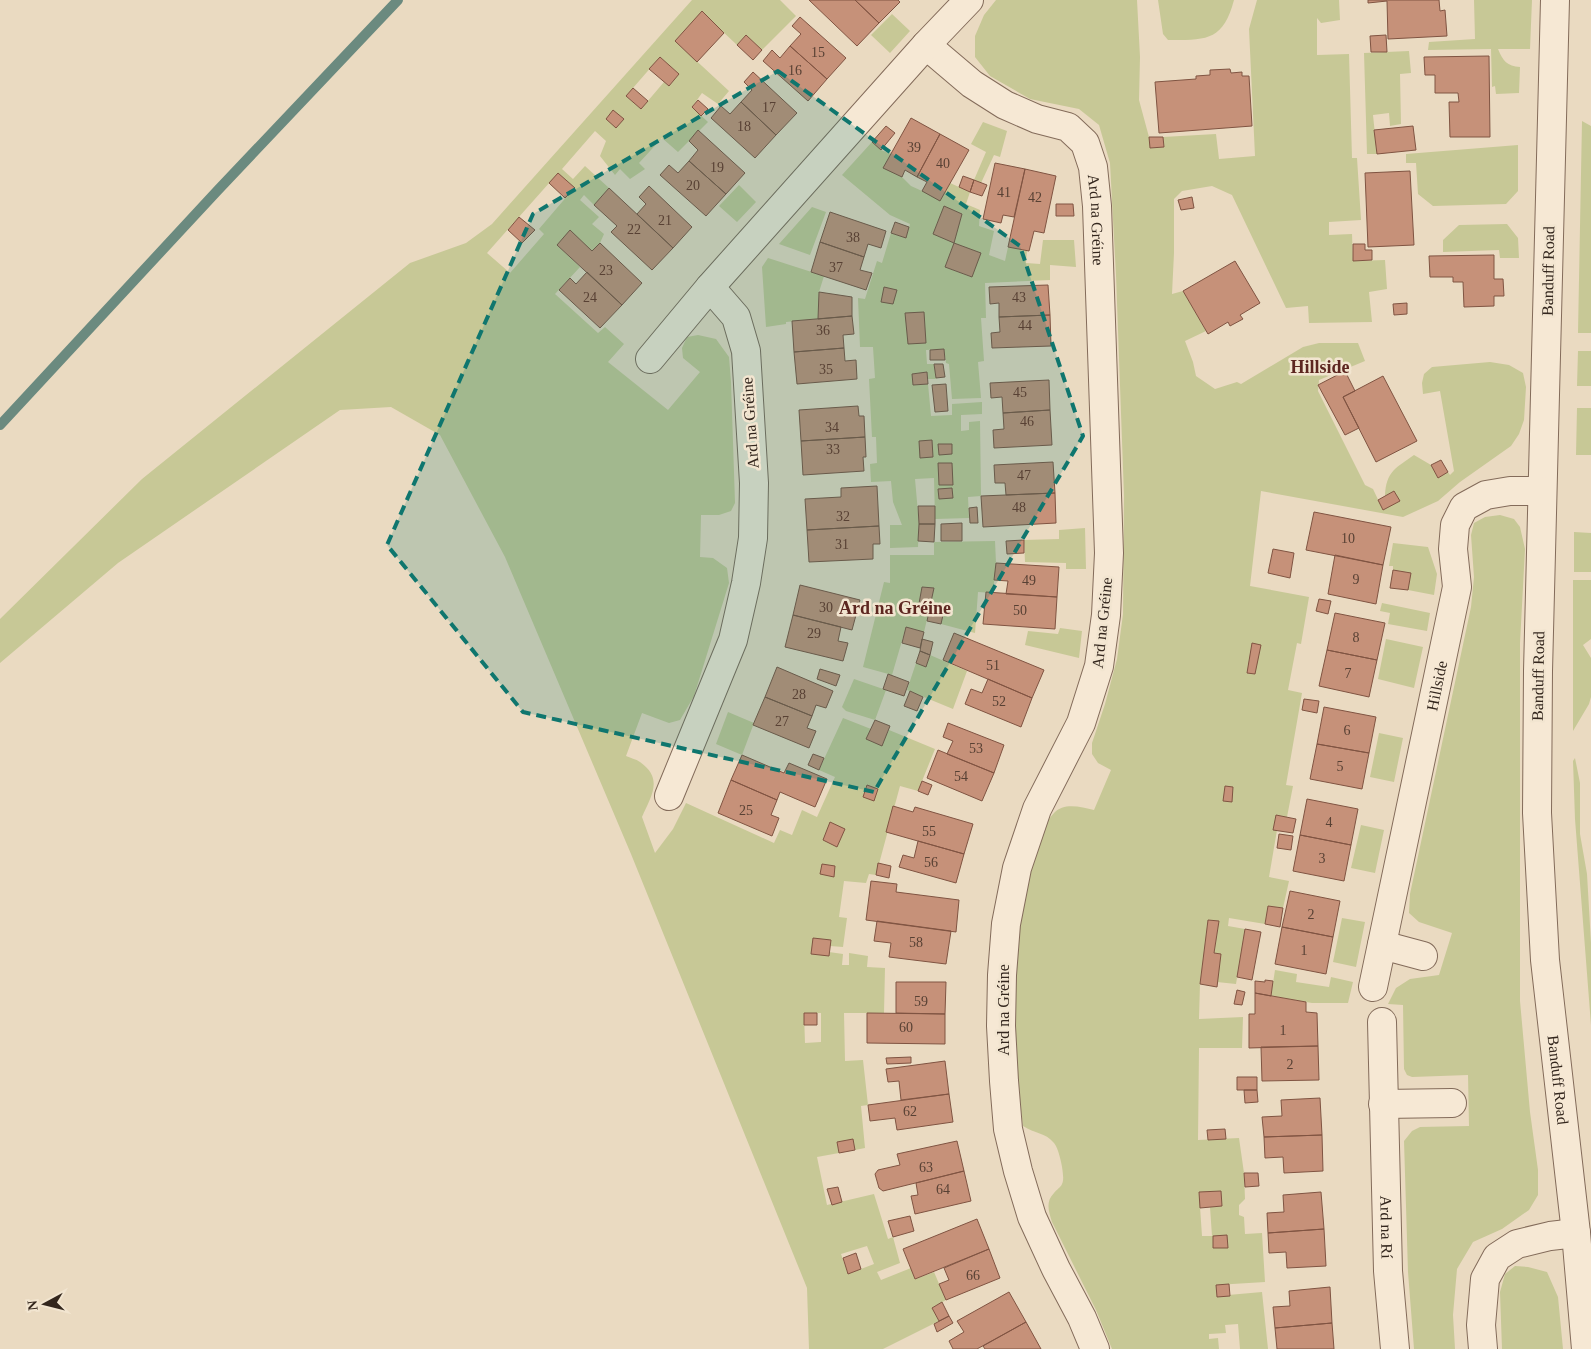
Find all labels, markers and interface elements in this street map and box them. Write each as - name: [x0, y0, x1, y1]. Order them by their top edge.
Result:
- house number: 15: [811, 45, 825, 60]
- house number: 16: [788, 63, 802, 78]
- house number: 17: [762, 100, 776, 115]
- house number: 18: [737, 119, 751, 134]
- house number: 39: [907, 140, 921, 155]
- house number: 40: [936, 156, 950, 171]
- house number: 19: [710, 160, 724, 175]
- street label: Ard na Gréine: [1085, 173, 1108, 266]
- house number: 20: [686, 178, 700, 193]
- house number: 41: [997, 185, 1011, 200]
- house number: 42: [1028, 190, 1042, 205]
- house number: 21: [658, 213, 672, 228]
- house number: 22: [627, 222, 641, 237]
- street label: Banduff Road: [1539, 226, 1557, 316]
- house number: 38: [846, 230, 860, 245]
- house number: 37: [829, 260, 843, 275]
- house number: 23: [599, 263, 613, 278]
- house number: 24: [583, 290, 597, 305]
- house number: 43: [1012, 290, 1026, 305]
- house number: 44: [1018, 318, 1032, 333]
- house number: 36: [816, 323, 830, 338]
- district label: Hillside: [1290, 357, 1350, 377]
- house number: 35: [819, 362, 833, 377]
- street label: Ard na Gréine: [738, 377, 762, 469]
- house number: 45: [1013, 385, 1027, 400]
- house number: 46: [1020, 414, 1034, 429]
- house number: 34: [825, 420, 839, 435]
- house number: 33: [826, 442, 840, 457]
- house number: 47: [1017, 468, 1031, 483]
- house number: 48: [1012, 500, 1026, 515]
- house number: 32: [836, 509, 850, 524]
- house number: 10: [1341, 531, 1355, 546]
- house number: 31: [835, 537, 849, 552]
- house number: 9: [1353, 572, 1360, 587]
- house number: 49: [1022, 573, 1036, 588]
- street label: Ard na Gréine: [1089, 577, 1115, 669]
- district label: Ard na Gréine: [839, 598, 951, 618]
- house number: 30: [819, 600, 833, 615]
- house number: 50: [1013, 603, 1027, 618]
- house number: 29: [807, 626, 821, 641]
- house number: 8: [1353, 630, 1360, 645]
- street label: Banduff Road: [1529, 631, 1547, 721]
- house number: 51: [986, 658, 1000, 673]
- street label: Hillside: [1423, 659, 1450, 712]
- house number: 7: [1345, 666, 1352, 681]
- house number: 28: [792, 687, 806, 702]
- house number: 52: [992, 694, 1006, 709]
- house number: 27: [775, 714, 789, 729]
- house number: 6: [1344, 723, 1351, 738]
- house number: 53: [969, 741, 983, 756]
- house number: 5: [1337, 759, 1344, 774]
- house number: 54: [954, 769, 968, 784]
- house number: 25: [739, 803, 753, 818]
- house number: 4: [1326, 815, 1333, 830]
- house number: 55: [922, 824, 936, 839]
- house number: 3: [1319, 851, 1326, 866]
- house number: 56: [924, 855, 938, 870]
- house number: 2: [1308, 907, 1315, 922]
- house number: 58: [909, 935, 923, 950]
- house number: 1: [1301, 943, 1308, 958]
- street label: Ard na Gréine: [995, 964, 1012, 1056]
- house number: 59: [914, 994, 928, 1009]
- house number: 60: [899, 1020, 913, 1035]
- house number: 1: [1280, 1023, 1287, 1038]
- street label: Banduff Road: [1545, 1034, 1572, 1125]
- house number: 2: [1287, 1057, 1294, 1072]
- house number: 62: [903, 1104, 917, 1119]
- house number: 63: [919, 1160, 933, 1175]
- house number: 64: [936, 1182, 950, 1197]
- street label: Ard na Rí: [1378, 1195, 1396, 1259]
- house number: 66: [966, 1268, 980, 1283]
- north arrow: [20, 1279, 70, 1329]
- text: N: [25, 1300, 41, 1311]

